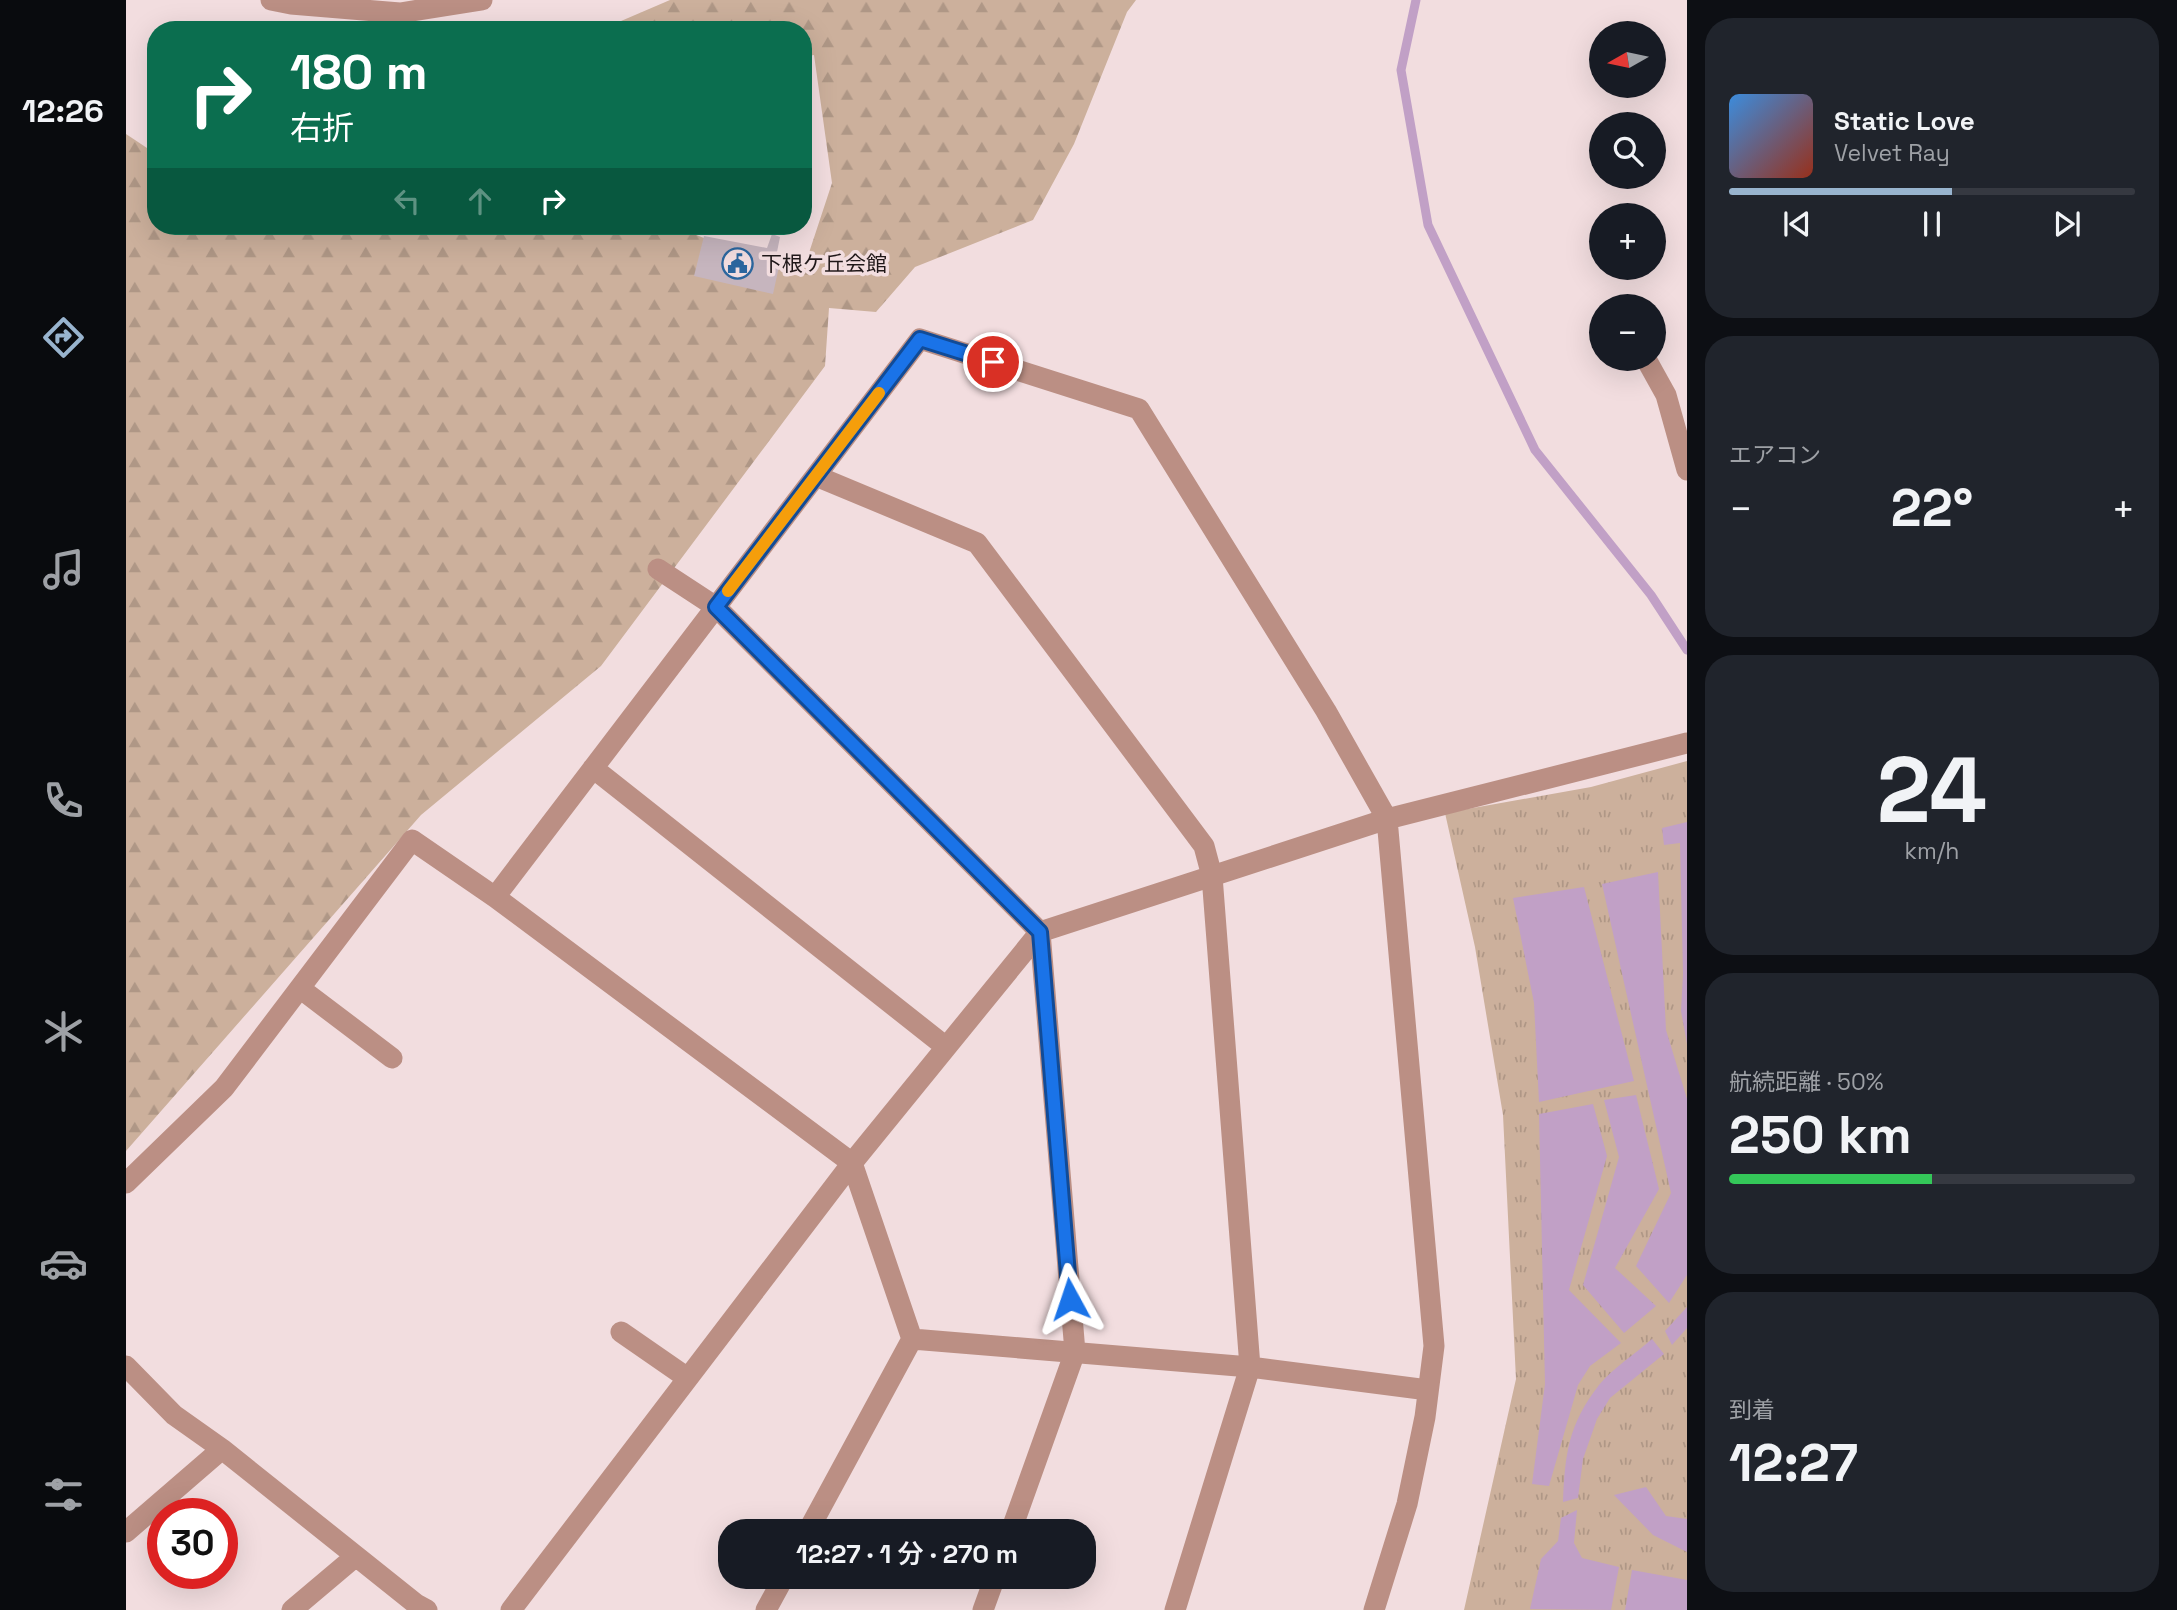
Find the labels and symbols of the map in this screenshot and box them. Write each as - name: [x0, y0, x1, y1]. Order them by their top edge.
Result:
- north arrow: [1589, 21, 1666, 98]
- public building icon: 下根ケ丘会館: [721, 247, 755, 281]
- place label: 下根ケ丘会館: [761, 250, 887, 277]
- pin: [963, 332, 1023, 392]
- position arrow: [1033, 1262, 1107, 1336]
- speed limit sign: 30: [147, 1498, 238, 1589]

